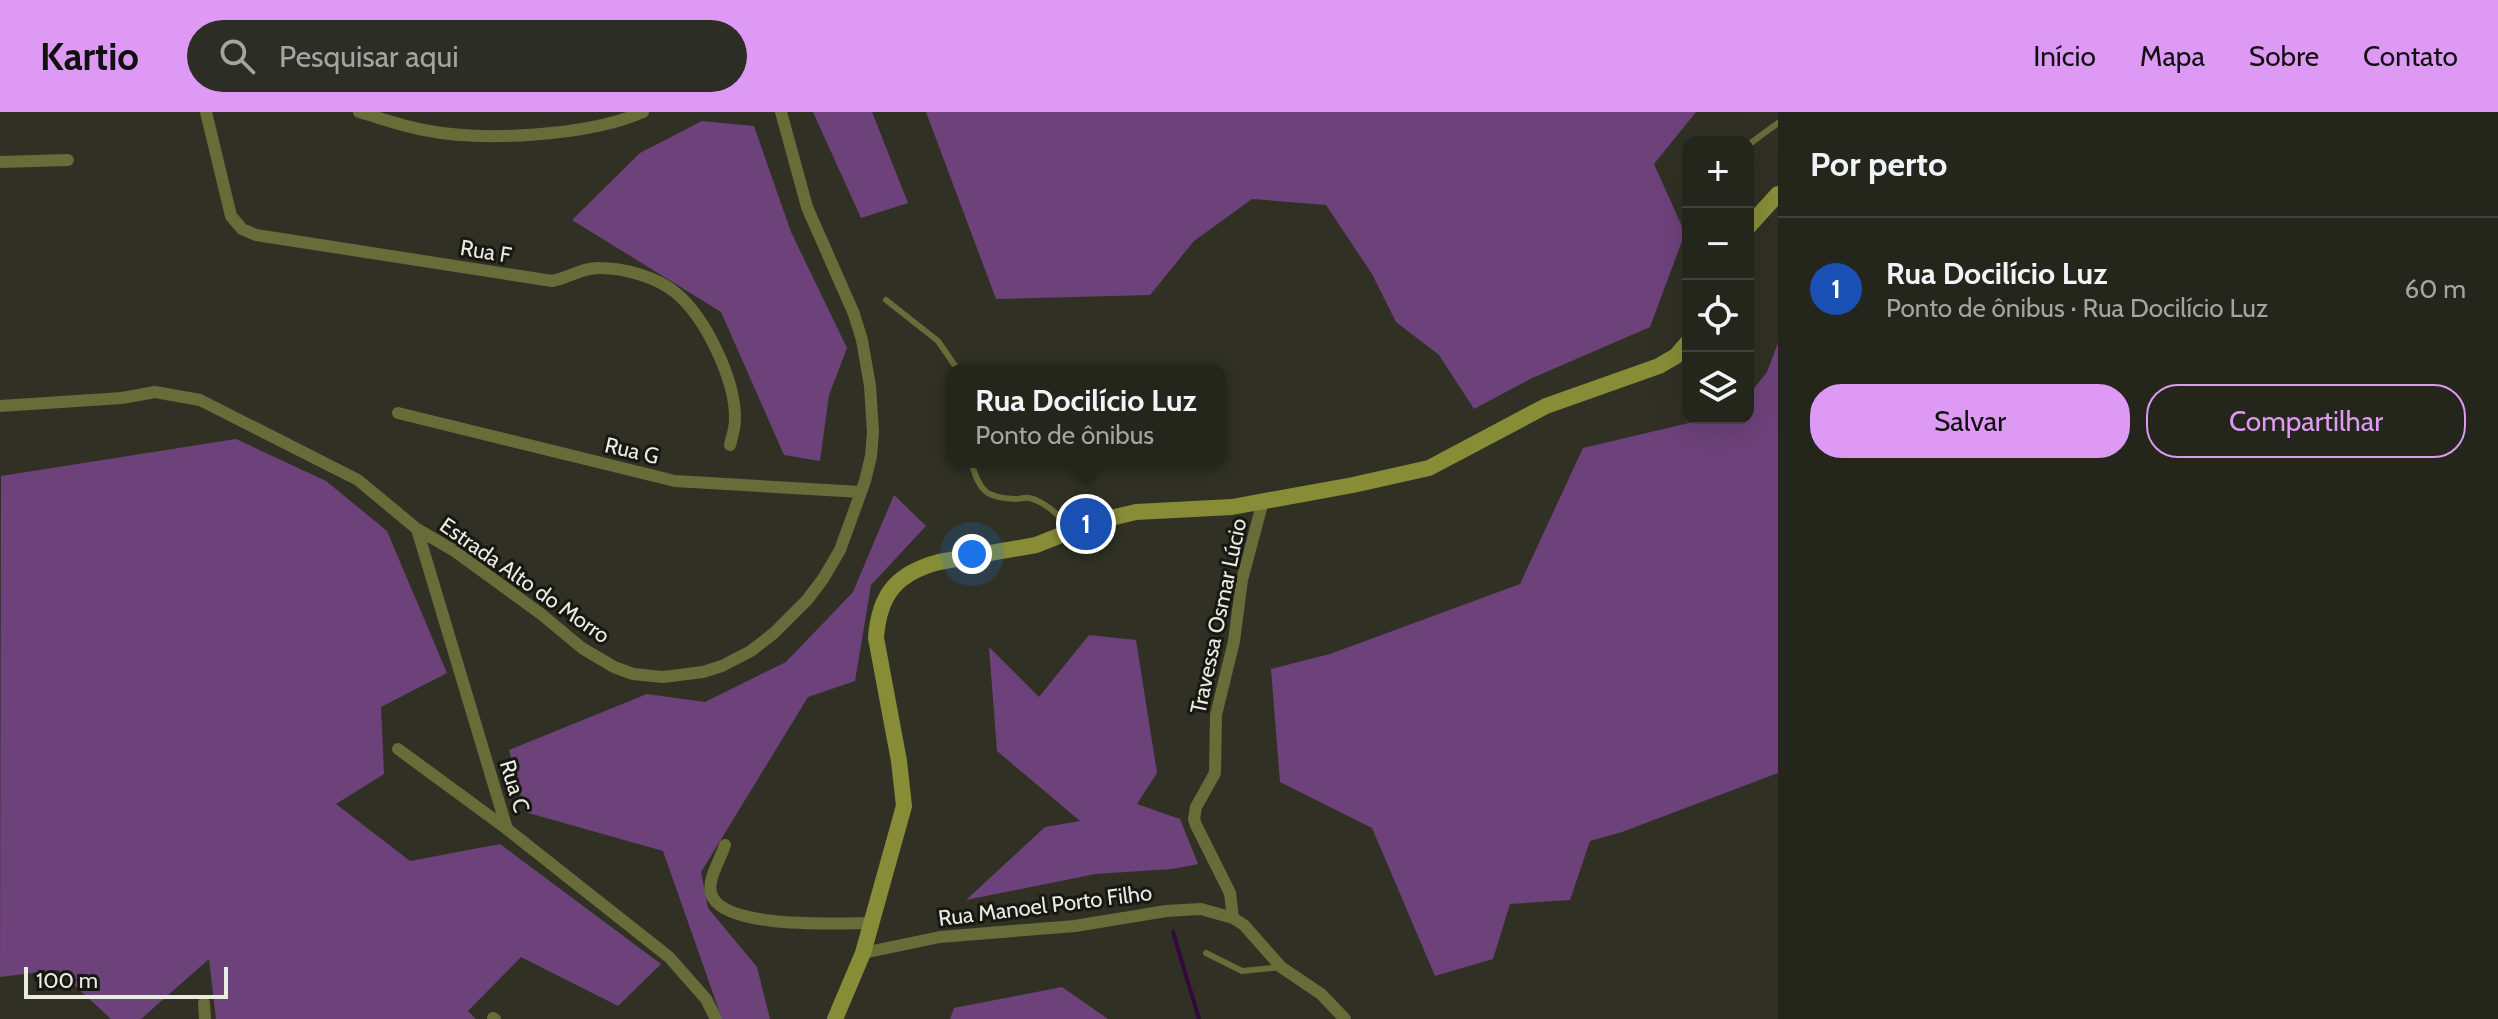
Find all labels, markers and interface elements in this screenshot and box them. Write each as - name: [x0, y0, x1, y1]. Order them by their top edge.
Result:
- search box: [187, 20, 747, 92]
- text: Kartio: [40, 33, 139, 80]
- icon: search: [215, 34, 259, 78]
- text: Pesquisar aqui: [279, 38, 459, 75]
- text: Início: [2033, 39, 2096, 73]
- text: Mapa: [2140, 39, 2205, 73]
- text: Sobre: [2249, 39, 2319, 73]
- text: Contato: [2363, 39, 2458, 73]
- map controls: [1682, 136, 1754, 424]
- button: +: [1682, 136, 1754, 208]
- text: Por perto: [1810, 143, 1947, 185]
- button: −: [1682, 208, 1754, 280]
- street label: Rua F: [458, 234, 514, 269]
- text: Rua Docilício Luz: [1886, 255, 2107, 292]
- text: 1: [1831, 273, 1841, 305]
- text: 60 m: [2404, 273, 2466, 305]
- button: locate: [1682, 280, 1754, 352]
- text: Ponto de ônibus · Rua Docilício Luz: [1886, 292, 2268, 324]
- button: layers: [1682, 352, 1754, 424]
- popup: [946, 364, 1226, 468]
- text: Rua Docilício Luz: [975, 382, 1197, 419]
- button: Salvar: [1810, 384, 2130, 458]
- button: Compartilhar: [2146, 384, 2466, 458]
- text: Ponto de ônibus: [975, 419, 1154, 451]
- street label: Rua G: [602, 431, 662, 470]
- pin: 1: [1060, 494, 1112, 554]
- street label: Estrada Alto do Morro: [435, 512, 615, 649]
- street label: Travessa Osmar Lúcio: [1185, 516, 1252, 716]
- your location: [952, 534, 992, 574]
- street label: Rua C: [494, 757, 535, 816]
- street label: Rua Manoel Porto Filho: [937, 879, 1153, 932]
- scale bar: [24, 963, 228, 999]
- text: 100 m: [36, 967, 98, 994]

